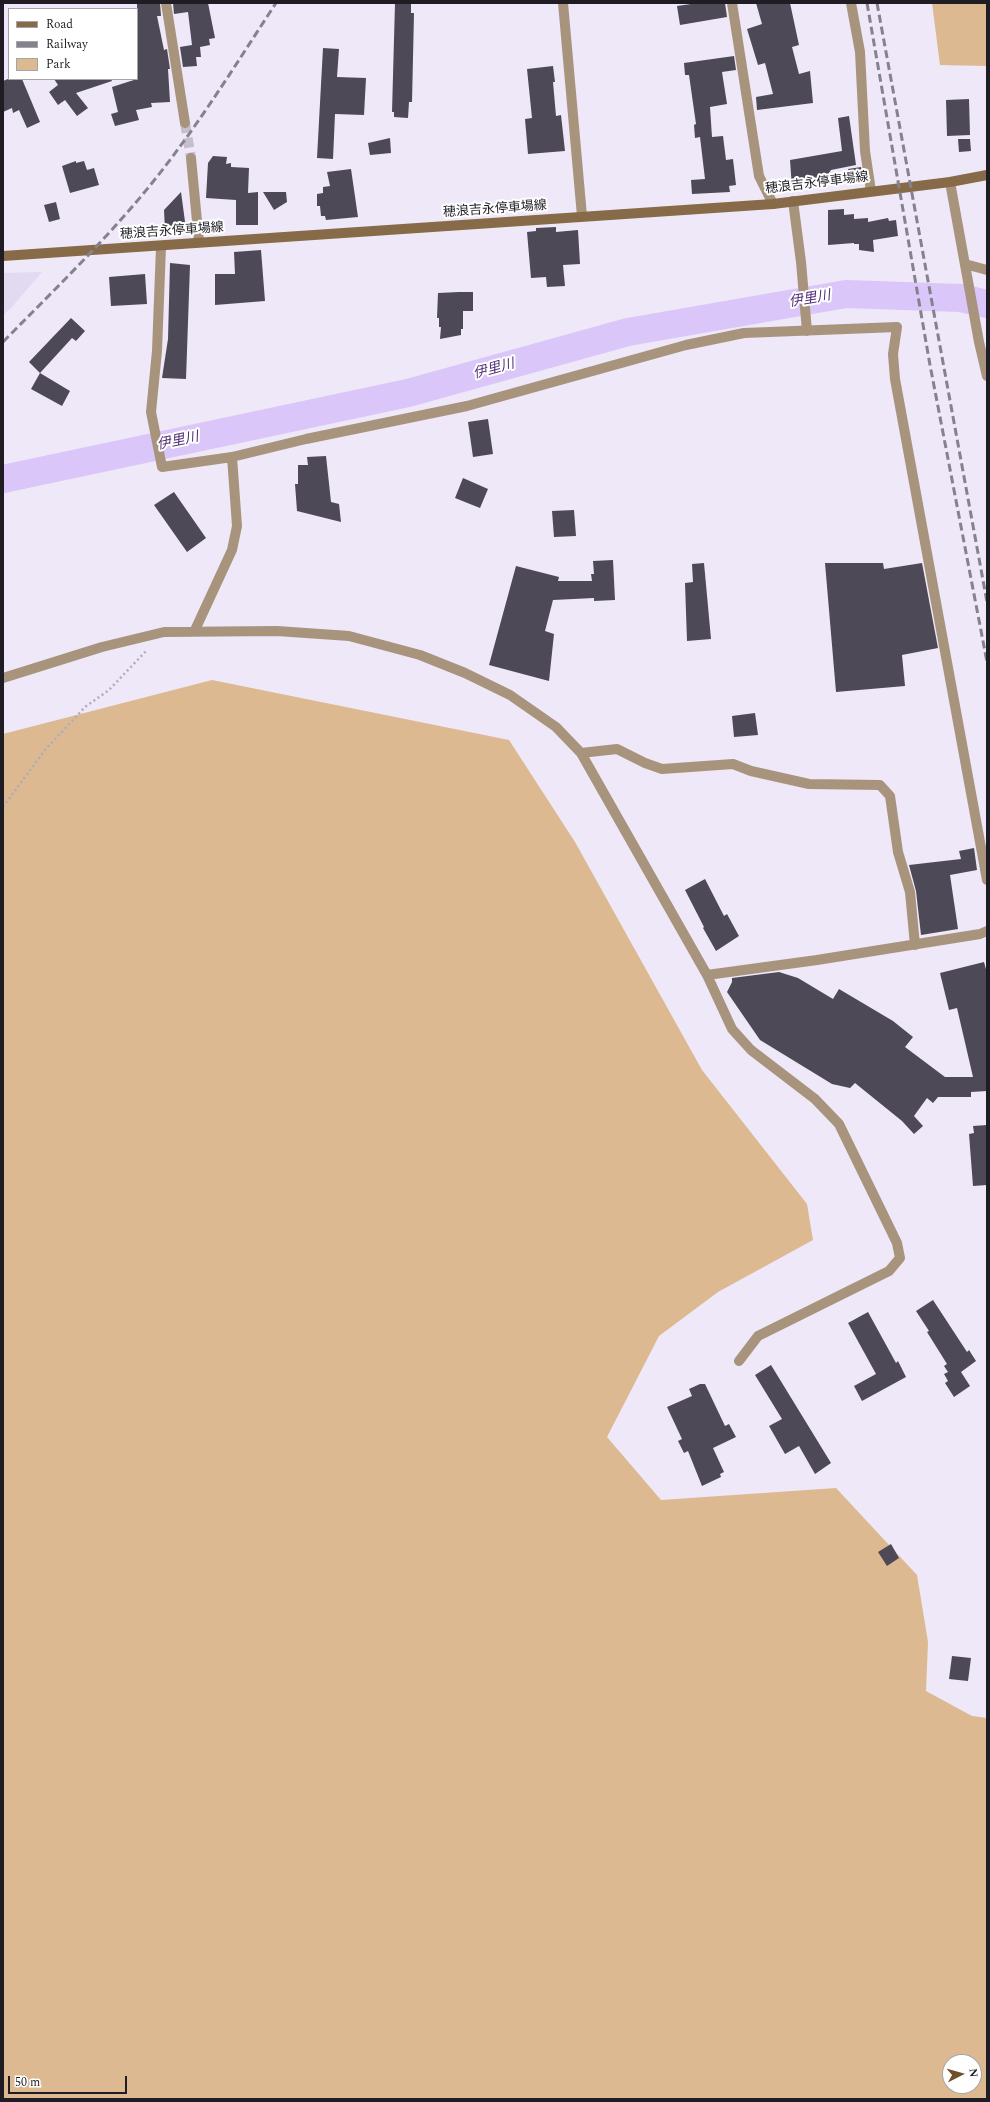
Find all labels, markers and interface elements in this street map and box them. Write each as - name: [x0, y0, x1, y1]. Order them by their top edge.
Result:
- legend: [8, 8, 138, 80]
- text: Road: [46, 15, 73, 34]
- text: Railway: [46, 35, 88, 54]
- text: Park: [46, 55, 71, 74]
- street label: 穂浪吉永停車場線: [764, 170, 870, 198]
- street label: 穂浪吉永停車場線: [443, 199, 547, 221]
- street label: 穂浪吉永停車場線: [120, 221, 224, 243]
- water label: 伊里川: [788, 288, 832, 312]
- water label: 伊里川: [472, 356, 516, 384]
- water label: 伊里川: [156, 429, 200, 455]
- north arrow: [942, 2054, 982, 2094]
- text: N: [965, 2067, 982, 2078]
- scale bar: [10, 2068, 129, 2094]
- text: 50 m: [15, 2073, 40, 2092]

